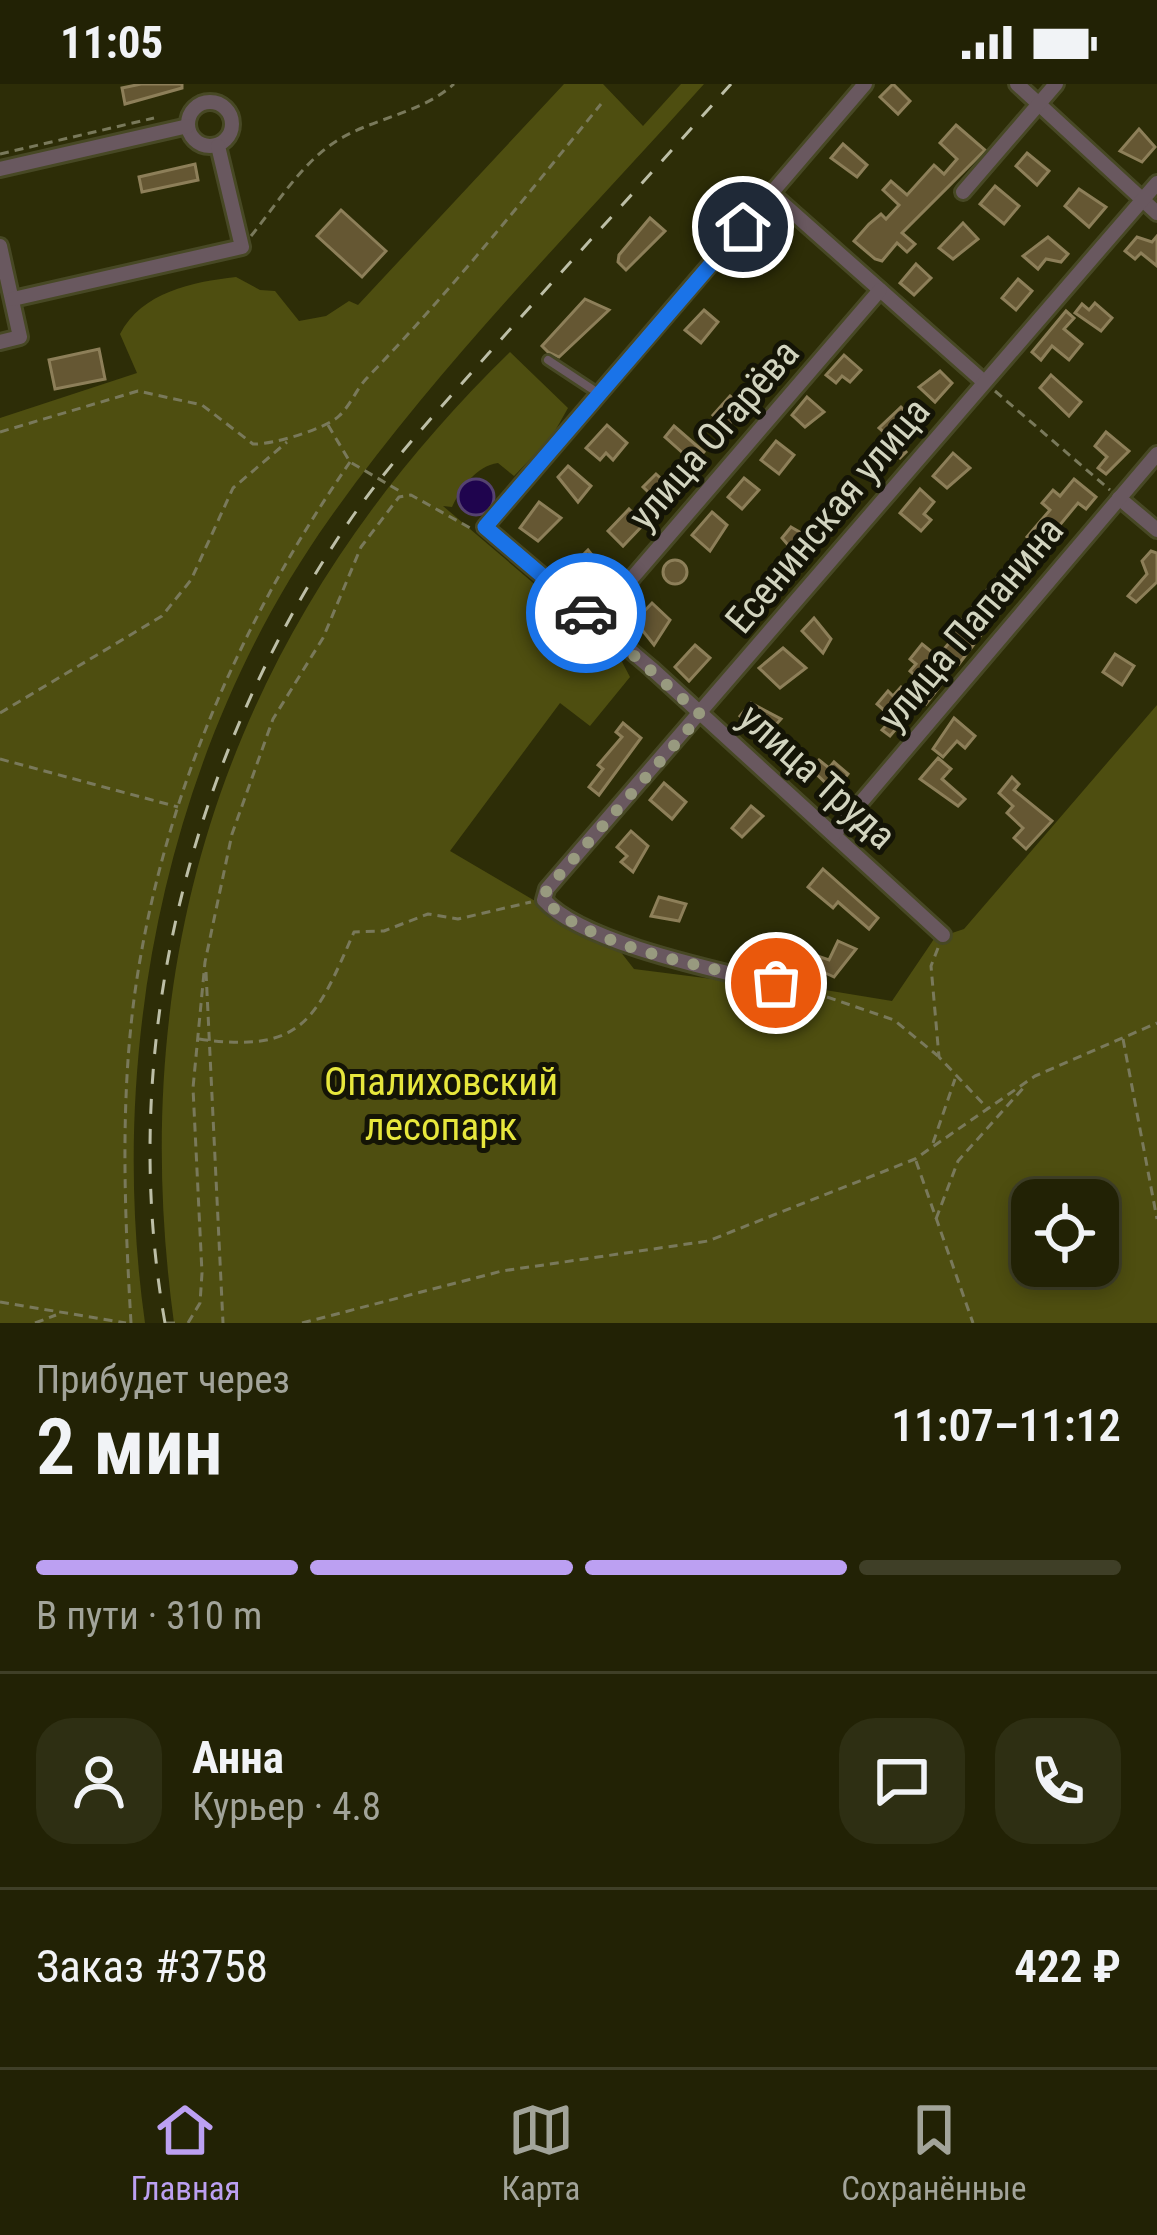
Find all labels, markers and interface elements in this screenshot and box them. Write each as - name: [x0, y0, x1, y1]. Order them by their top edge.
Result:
- text: 11:05: [60, 16, 163, 69]
- pin: [692, 176, 794, 278]
- icon: home: [710, 194, 776, 260]
- street label: улица Огарёва: [619, 331, 808, 539]
- street label: Есенинская улица: [716, 389, 939, 642]
- street label: улица Папанина: [869, 508, 1073, 739]
- courier: [526, 553, 646, 673]
- icon: car: [553, 580, 619, 646]
- street label: улица Труда: [730, 695, 905, 859]
- pin: [725, 932, 827, 1034]
- icon: bag: [743, 950, 809, 1016]
- park label: Опалиховский лесопарк: [324, 1059, 558, 1150]
- map controls: [1011, 1179, 1119, 1287]
- button: locate: [1011, 1179, 1119, 1287]
- text: Прибудет через: [36, 1357, 290, 1403]
- text: 11:07–11:12: [891, 1399, 1121, 1452]
- text: 2 мин: [36, 1402, 223, 1493]
- text: В пути · 310 m: [36, 1593, 262, 1639]
- button: person: [36, 1718, 162, 1844]
- button: chat: [839, 1718, 965, 1844]
- button: phone: [995, 1718, 1121, 1844]
- text: Анна: [192, 1731, 284, 1784]
- text: Курьер · 4.8: [192, 1784, 381, 1830]
- text: Заказ #3758: [36, 1940, 268, 1993]
- text: 422 ₽: [1014, 1940, 1121, 1993]
- tab: Главная: [130, 2097, 240, 2208]
- tab: Карта: [501, 2097, 580, 2208]
- tab: Сохранённые: [841, 2097, 1027, 2208]

